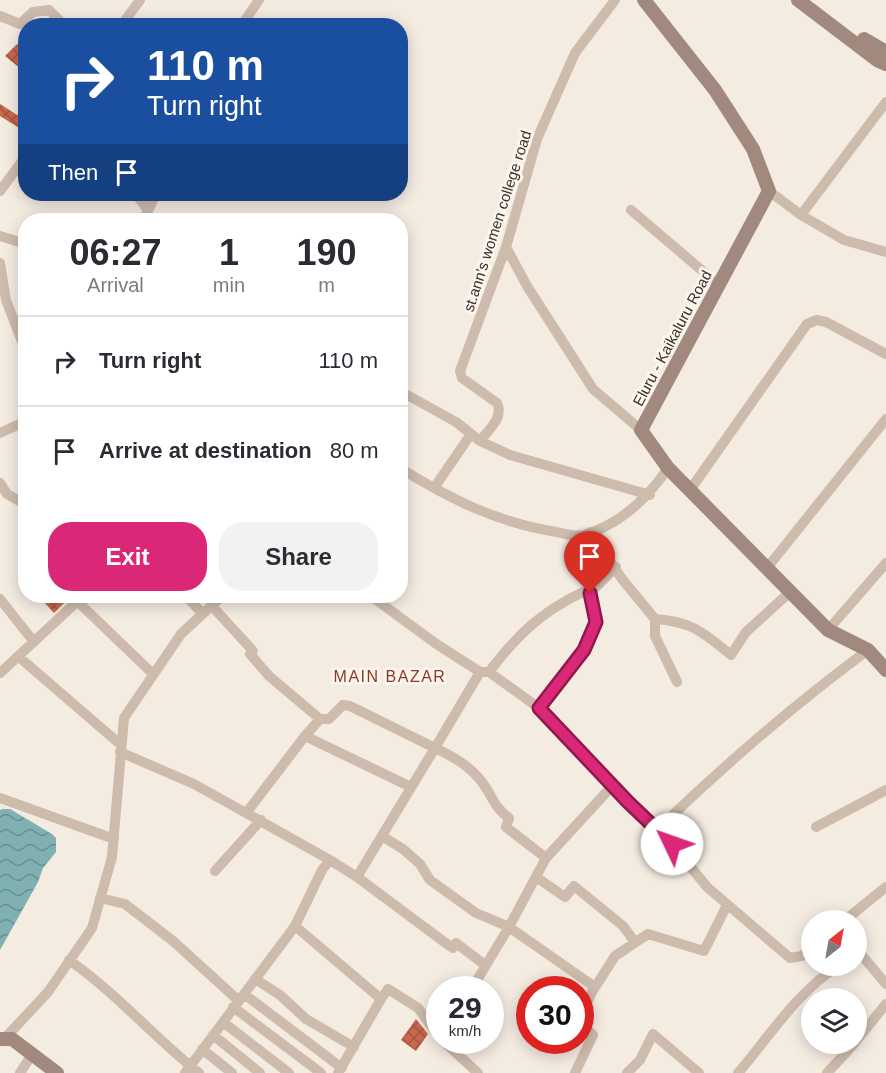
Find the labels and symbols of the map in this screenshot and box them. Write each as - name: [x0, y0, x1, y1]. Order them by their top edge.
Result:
- street label: st.ann's women college road: [460, 128, 534, 314]
- street label: Eluru - Kaikaluru Road: [629, 267, 715, 409]
- pin: [564, 531, 615, 593]
- district label: MAIN BAZAR: [334, 668, 446, 685]
- position arrow: [640, 812, 704, 876]
- north arrow: [801, 910, 867, 976]
- speed limit sign: 30: [516, 976, 594, 1054]

